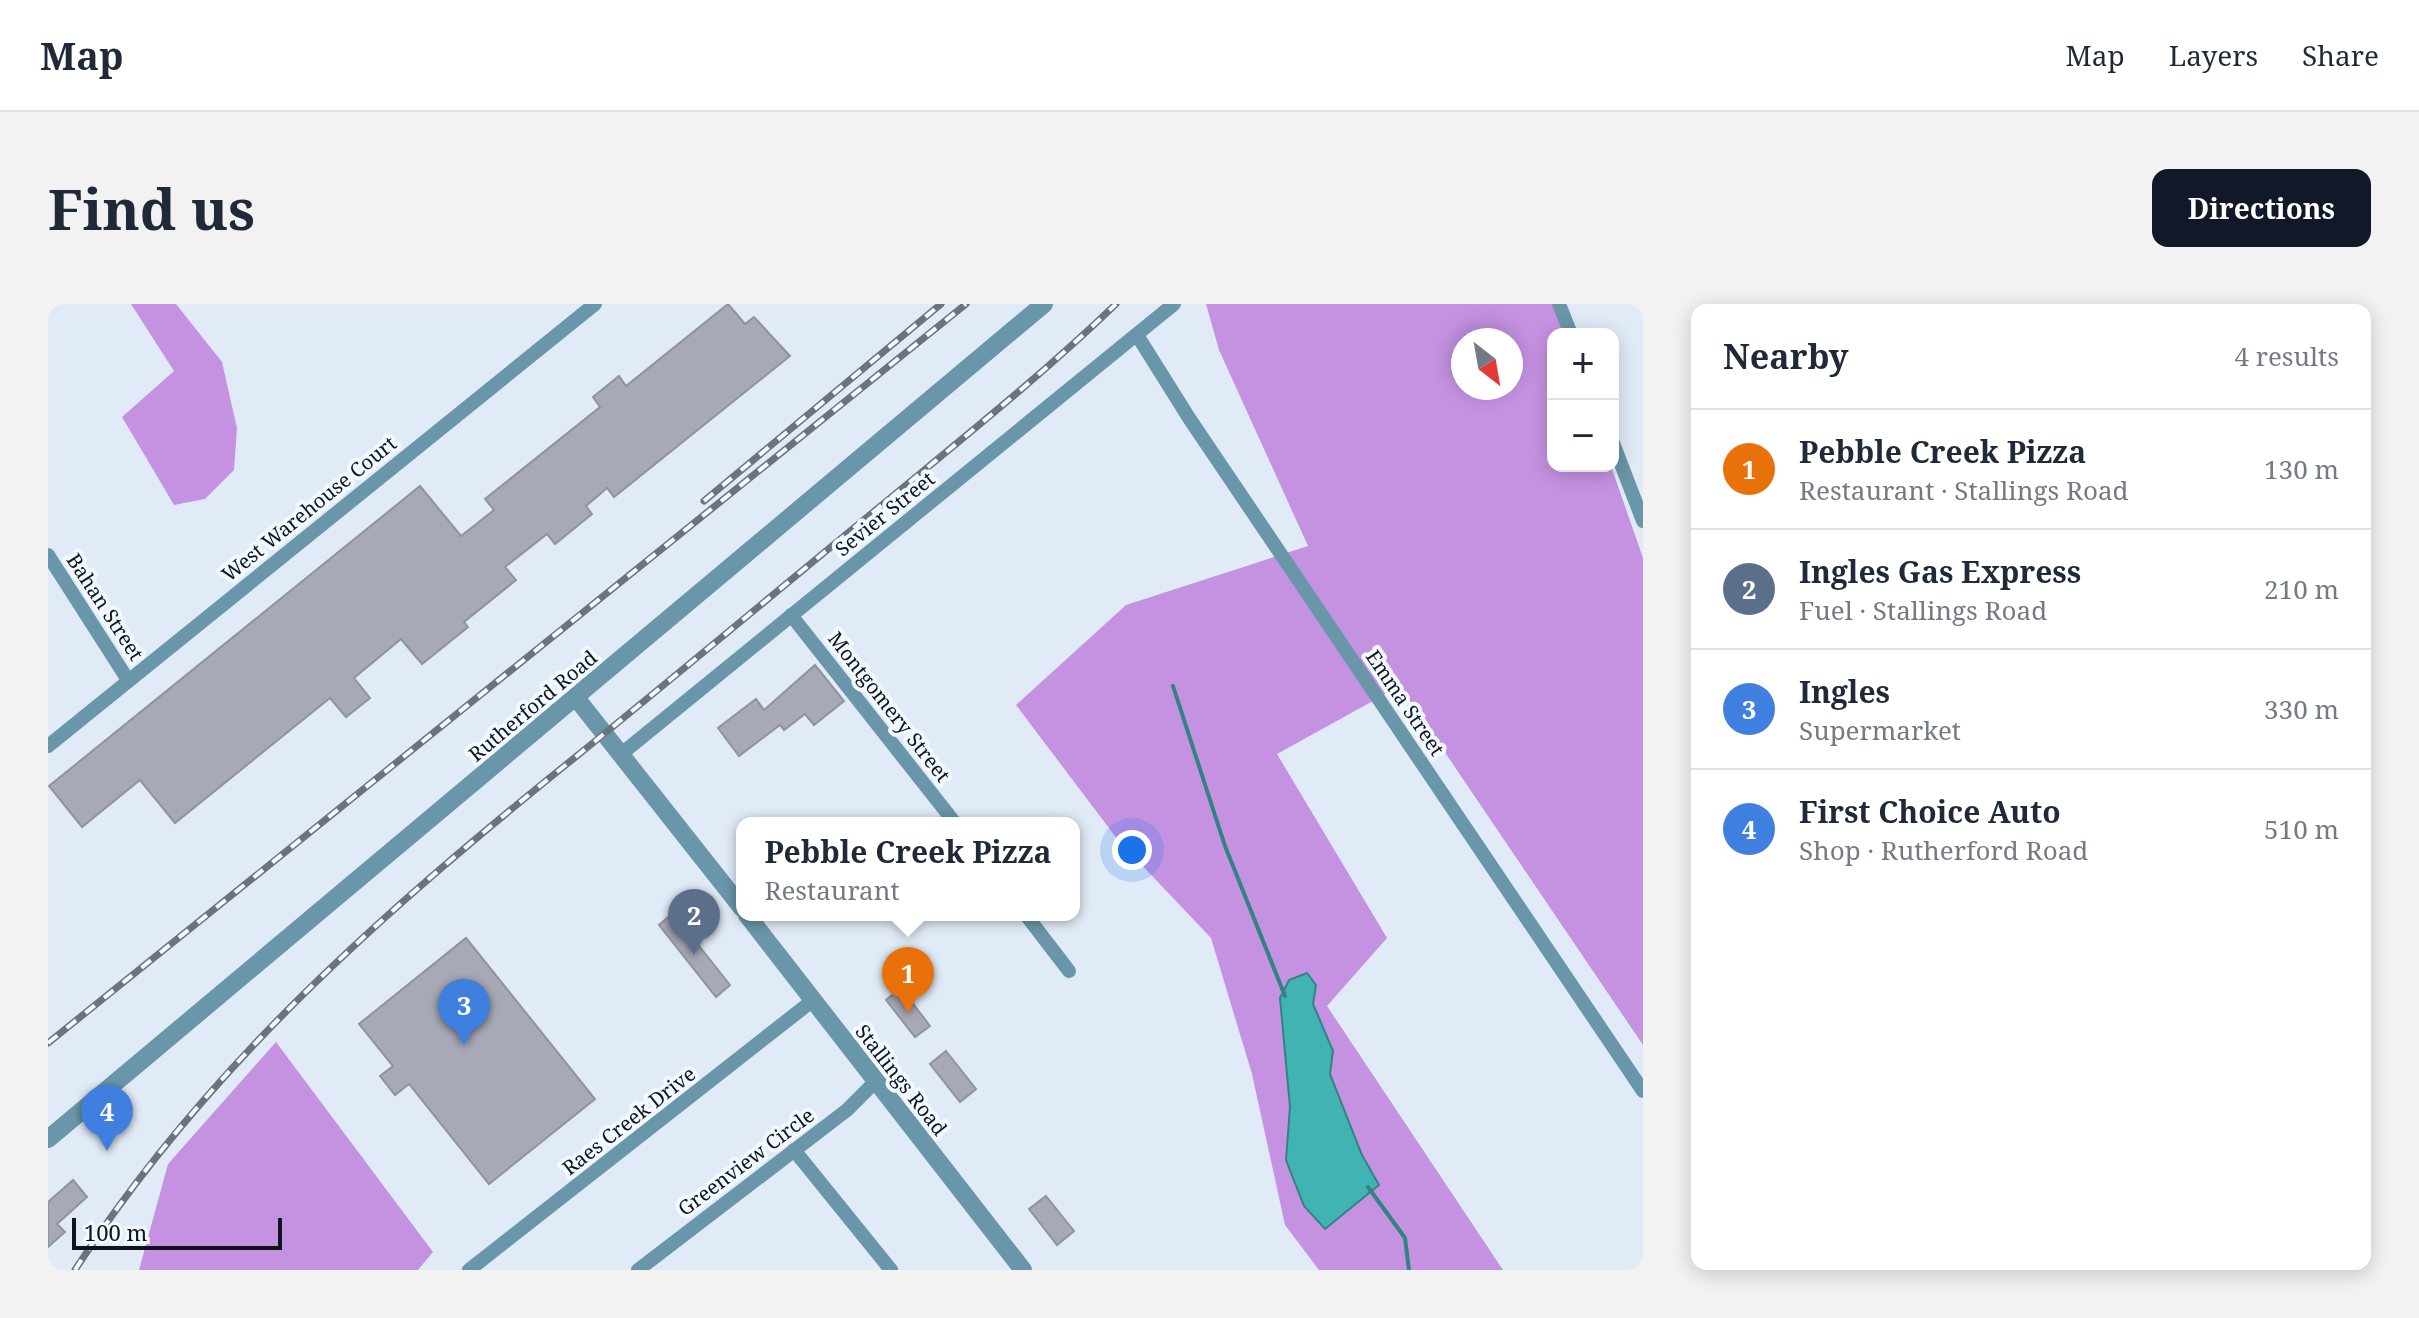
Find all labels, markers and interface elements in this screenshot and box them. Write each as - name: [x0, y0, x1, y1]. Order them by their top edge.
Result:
- text: Map: [40, 29, 124, 81]
- text: Map: [2066, 36, 2125, 74]
- text: Layers: [2169, 36, 2258, 74]
- text: Share: [2302, 36, 2379, 74]
- button: Directions: [2152, 169, 2371, 247]
- text: Find us: [48, 170, 255, 246]
- north arrow: [1451, 328, 1523, 400]
- map controls: [1547, 328, 1619, 472]
- button: +: [1547, 328, 1619, 400]
- text: Nearby: [1723, 333, 1849, 379]
- text: 4 results: [2234, 338, 2339, 374]
- button: −: [1547, 400, 1619, 472]
- street label: West Warehouse Court: [216, 430, 402, 588]
- text: Pebble Creek Pizza: [1799, 431, 2086, 472]
- text: 1: [1742, 451, 1756, 487]
- text: 130 m: [2264, 451, 2339, 487]
- street label: Sevier Street: [829, 465, 940, 562]
- text: Restaurant · Stallings Road: [1799, 472, 2129, 508]
- street label: Bahan Street: [61, 548, 150, 665]
- text: Ingles Gas Express: [1799, 551, 2081, 592]
- text: 2: [1742, 571, 1756, 607]
- text: 210 m: [2264, 571, 2339, 607]
- text: Fuel · Stallings Road: [1799, 592, 2047, 628]
- street label: Montgomery Street: [822, 626, 957, 787]
- street label: Rutherford Road: [463, 644, 603, 767]
- street label: Emma Street: [1360, 644, 1451, 761]
- text: Ingles: [1799, 671, 1890, 712]
- text: 3: [1742, 691, 1756, 727]
- text: 330 m: [2264, 691, 2339, 727]
- text: Supermarket: [1799, 712, 1961, 748]
- text: First Choice Auto: [1799, 791, 2061, 832]
- text: 4: [1742, 811, 1756, 847]
- text: 510 m: [2264, 811, 2339, 847]
- popup: [736, 817, 1080, 921]
- your location: [1112, 830, 1152, 870]
- text: Pebble Creek Pizza: [764, 831, 1052, 872]
- text: Shop · Rutherford Road: [1799, 832, 2088, 868]
- text: Restaurant: [764, 872, 900, 908]
- pin: 2: [668, 889, 720, 955]
- pin: 1: [882, 947, 934, 1013]
- pin: 3: [438, 979, 490, 1045]
- street label: Stallings Road: [849, 1019, 953, 1141]
- street label: Raes Creek Drive: [557, 1060, 701, 1181]
- pin: 4: [81, 1085, 133, 1151]
- street label: Greenview Circle: [672, 1101, 819, 1222]
- scale bar: [72, 1214, 282, 1250]
- text: 100 m: [84, 1217, 147, 1247]

